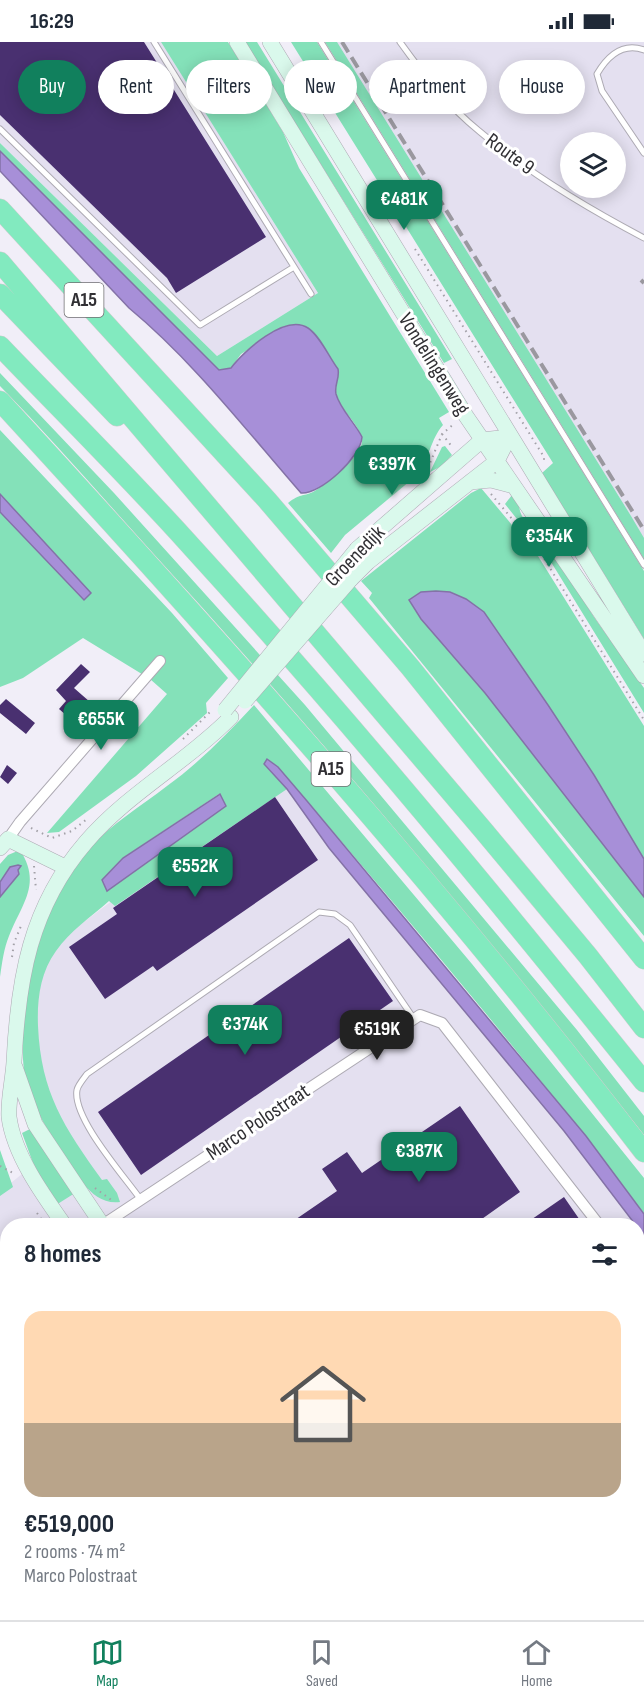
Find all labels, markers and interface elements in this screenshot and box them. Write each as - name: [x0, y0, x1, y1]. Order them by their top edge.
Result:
- text: 16:29: [30, 8, 74, 35]
- chip: Buy: [18, 60, 86, 114]
- chip: Rent: [98, 60, 174, 114]
- chip: Filters: [186, 60, 272, 114]
- chip: New: [284, 60, 357, 114]
- chip: Apartment: [369, 60, 487, 114]
- chip: House: [499, 60, 585, 114]
- street label: Route 9: [481, 128, 539, 180]
- map controls: [560, 132, 626, 198]
- button: layers: [560, 132, 626, 198]
- pin: €481K: [362, 180, 446, 231]
- text: €481K: [380, 187, 428, 211]
- road number: A15: [64, 283, 104, 317]
- street label: Vondelingenweg: [393, 309, 475, 419]
- pin: €397K: [350, 445, 434, 496]
- text: €397K: [368, 452, 416, 476]
- pin: €354K: [507, 517, 591, 568]
- street label: Groenedijk: [320, 520, 390, 592]
- text: €354K: [525, 524, 573, 548]
- pin: €655K: [59, 700, 143, 751]
- text: €655K: [77, 707, 125, 731]
- road number: A15: [312, 752, 350, 786]
- pin: €552K: [153, 847, 237, 898]
- text: €552K: [172, 854, 218, 878]
- pin: €374K: [203, 1005, 287, 1056]
- pin: €519K: [335, 1010, 419, 1061]
- text: €374K: [222, 1012, 268, 1036]
- text: €519K: [354, 1017, 400, 1041]
- street label: Marco Polostraat: [202, 1078, 314, 1166]
- pin: €387K: [377, 1132, 461, 1183]
- text: €387K: [395, 1139, 443, 1163]
- icon: filters: [588, 1238, 621, 1271]
- text: 8 homes: [24, 1239, 102, 1270]
- icon: home: [269, 1350, 377, 1458]
- text: €519,000: [24, 1509, 114, 1540]
- text: 2 rooms · 74 m²: [24, 1540, 125, 1564]
- text: Marco Polostraat: [24, 1564, 137, 1588]
- tab: Map: [91, 1636, 124, 1691]
- tab: Saved: [305, 1636, 338, 1691]
- tab: Home: [520, 1636, 553, 1691]

